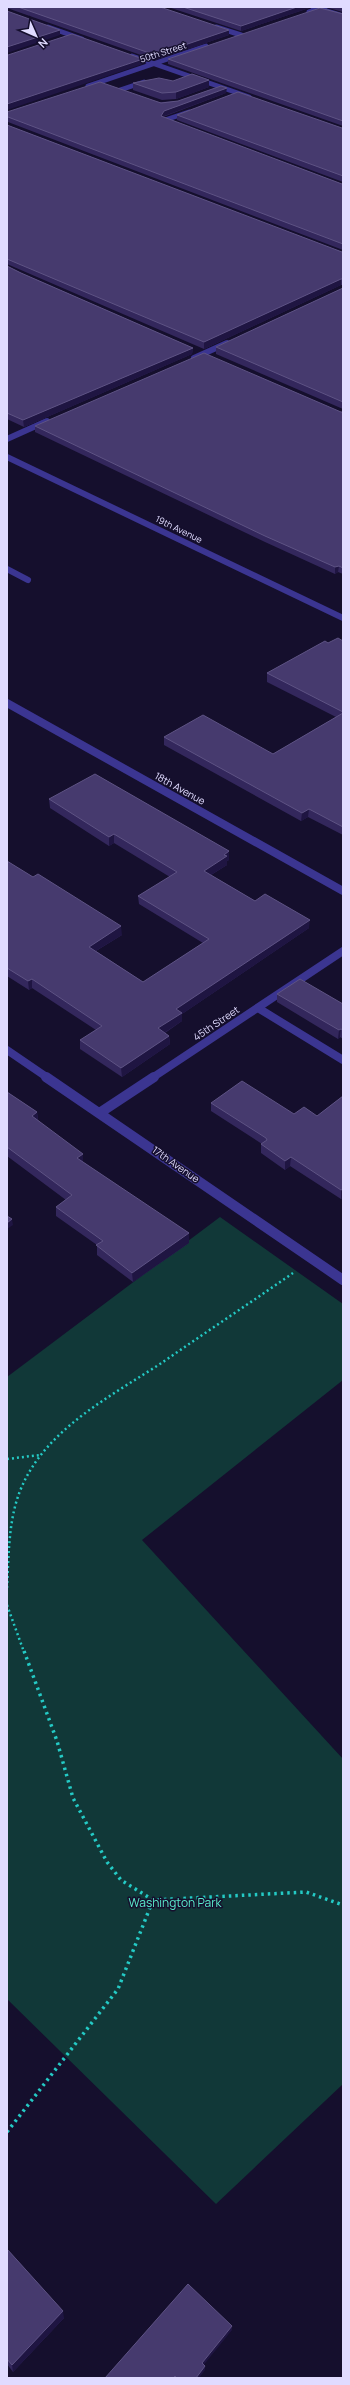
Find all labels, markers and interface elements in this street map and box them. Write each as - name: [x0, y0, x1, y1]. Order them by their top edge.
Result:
- north arrow: [16, 16, 56, 56]
- text: N: [35, 35, 52, 52]
- street label: 50th Street: [138, 38, 188, 66]
- street label: 19th Avenue: [153, 512, 205, 546]
- street label: 18th Avenue: [152, 768, 208, 808]
- street label: 45th Street: [190, 1002, 242, 1044]
- street label: 17th Avenue: [149, 1142, 203, 1186]
- park label: Washington Park: [129, 1894, 223, 1911]

